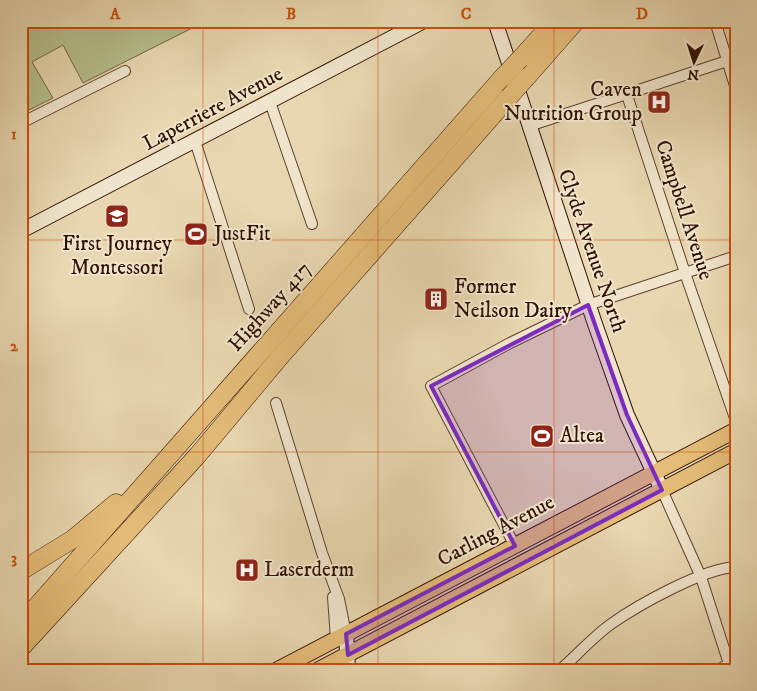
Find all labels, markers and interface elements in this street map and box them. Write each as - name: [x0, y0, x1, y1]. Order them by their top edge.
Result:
- text: A: [109, 4, 121, 24]
- text: B: [286, 4, 296, 24]
- text: C: [461, 4, 471, 24]
- text: D: [636, 4, 648, 24]
- north arrow: [670, 38, 720, 88]
- street label: Laperriere Avenue: [139, 61, 288, 157]
- text: N: [686, 65, 700, 83]
- place label: Caven Nutrition Group: [504, 77, 642, 127]
- hospital icon: Caven Nutrition Group: [646, 89, 672, 115]
- text: 1: [11, 124, 17, 144]
- street label: Campbell Avenue: [649, 137, 719, 283]
- street label: Clyde Avenue North: [552, 166, 632, 336]
- school or university icon: First Journey Montessori: [104, 203, 130, 229]
- sports icon: JustFit: [183, 221, 209, 247]
- place label: JustFit: [212, 221, 271, 247]
- place label: First Journey Montessori: [62, 231, 173, 281]
- street label: Highway 417: [223, 257, 317, 357]
- place label: Former Neilson Dairy: [454, 274, 573, 324]
- building icon: Former Neilson Dairy: [423, 286, 449, 312]
- text: 2: [10, 336, 19, 356]
- sports icon: Altea: [529, 423, 555, 449]
- place label: Altea: [560, 423, 604, 449]
- street label: Carling Avenue: [433, 489, 559, 573]
- text: 3: [11, 548, 17, 568]
- hospital icon: Laserderm: [234, 557, 260, 583]
- place label: Laserderm: [264, 557, 354, 583]

